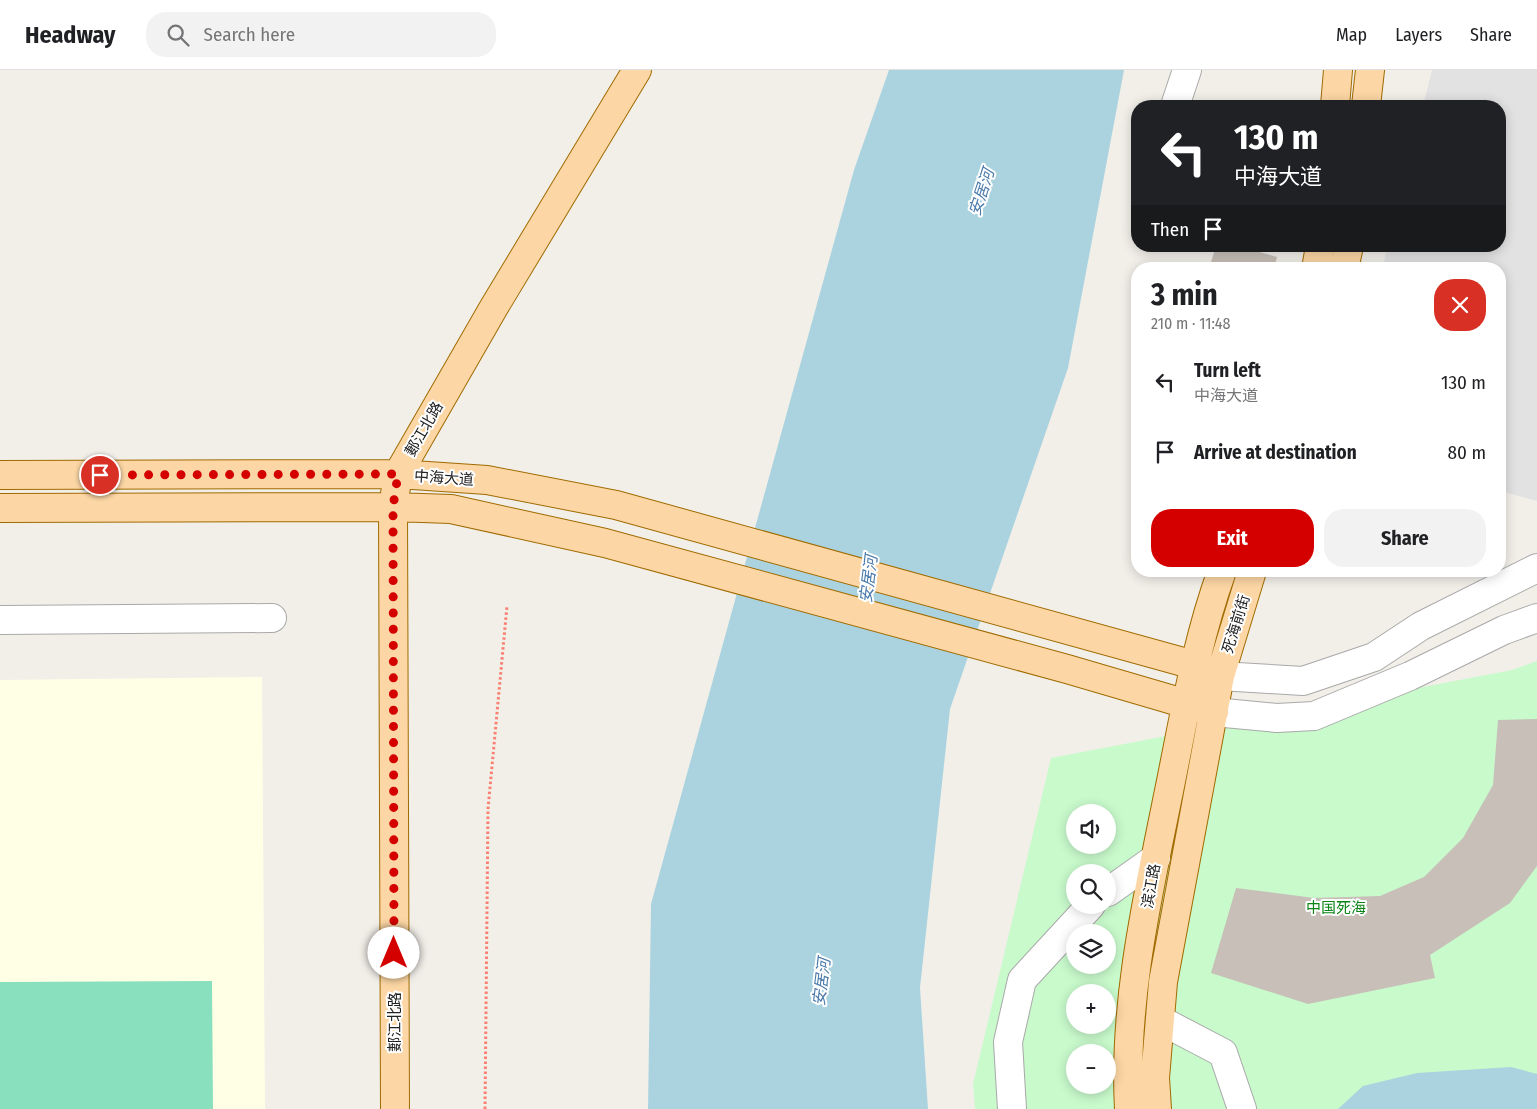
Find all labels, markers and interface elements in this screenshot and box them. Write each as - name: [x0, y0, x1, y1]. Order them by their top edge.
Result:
- search box: [146, 12, 496, 57]
- text: Headway: [25, 21, 116, 49]
- icon: search: [164, 21, 192, 49]
- text: Search here: [204, 23, 295, 46]
- text: Map: [1336, 24, 1367, 46]
- text: Layers: [1395, 24, 1442, 46]
- text: Share: [1470, 24, 1512, 46]
- text: 130 m: [1234, 116, 1318, 158]
- icon: left: [1151, 120, 1216, 185]
- text: 中海大道: [1234, 163, 1322, 190]
- water label: 安居河: [965, 164, 999, 218]
- icon: arrive: [1199, 215, 1227, 243]
- text: Then: [1151, 218, 1189, 241]
- text: 3 min: [1151, 277, 1218, 313]
- button: close: [1434, 279, 1486, 331]
- text: 210 m · 11:48: [1151, 314, 1231, 333]
- text: Turn left: [1194, 359, 1261, 382]
- icon: left: [1151, 368, 1179, 396]
- text: 130 m: [1441, 371, 1486, 394]
- text: 中海大道: [1194, 386, 1258, 405]
- street label: 郪江北路: [401, 399, 447, 459]
- icon: arrive: [1151, 438, 1179, 466]
- text: Arrive at destination: [1194, 441, 1357, 464]
- text: 80 m: [1448, 441, 1486, 464]
- pin: [79, 454, 121, 496]
- icon: arrive: [86, 461, 114, 489]
- street label: 中海大道: [413, 467, 475, 489]
- button: Exit: [1151, 509, 1314, 567]
- button: Share: [1324, 509, 1486, 567]
- water label: 安居河: [856, 551, 881, 604]
- street label: 死海前街: [1219, 593, 1253, 655]
- map controls: [1066, 804, 1116, 1094]
- button: sound: [1066, 804, 1116, 854]
- street label: 滨江路: [1138, 862, 1164, 910]
- button: search: [1066, 864, 1116, 914]
- park label: 中国死海: [1306, 899, 1366, 917]
- button: layers: [1066, 924, 1116, 974]
- position arrow: [367, 926, 419, 978]
- water label: 安居河: [809, 954, 834, 1007]
- button: +: [1066, 984, 1116, 1034]
- street label: 郪江北路: [386, 992, 404, 1052]
- button: −: [1066, 1044, 1116, 1094]

